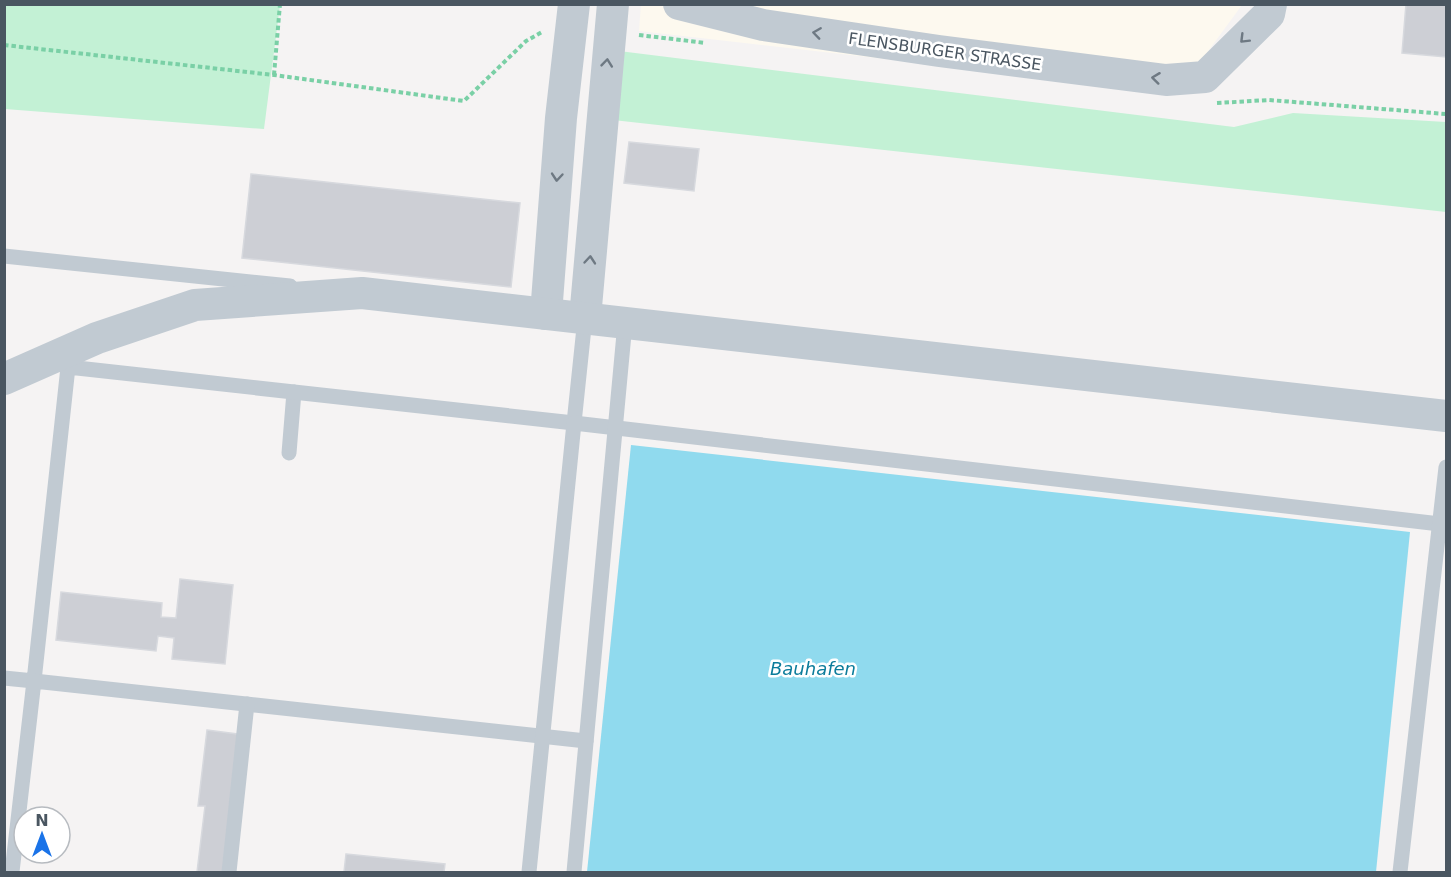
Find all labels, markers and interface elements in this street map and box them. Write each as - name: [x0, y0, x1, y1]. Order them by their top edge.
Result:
- one-way arrow: [813, 28, 822, 40]
- street label: FLENSBURGER STRASSE: [847, 29, 1043, 74]
- one-way arrow: [1240, 31, 1251, 42]
- one-way arrow: [600, 59, 613, 68]
- one-way arrow: [1152, 73, 1161, 85]
- one-way arrow: [551, 172, 564, 181]
- one-way arrow: [583, 256, 596, 265]
- water label: Bauhafen: [770, 658, 856, 679]
- north arrow: [12, 805, 72, 865]
- text: N: [35, 811, 49, 830]

